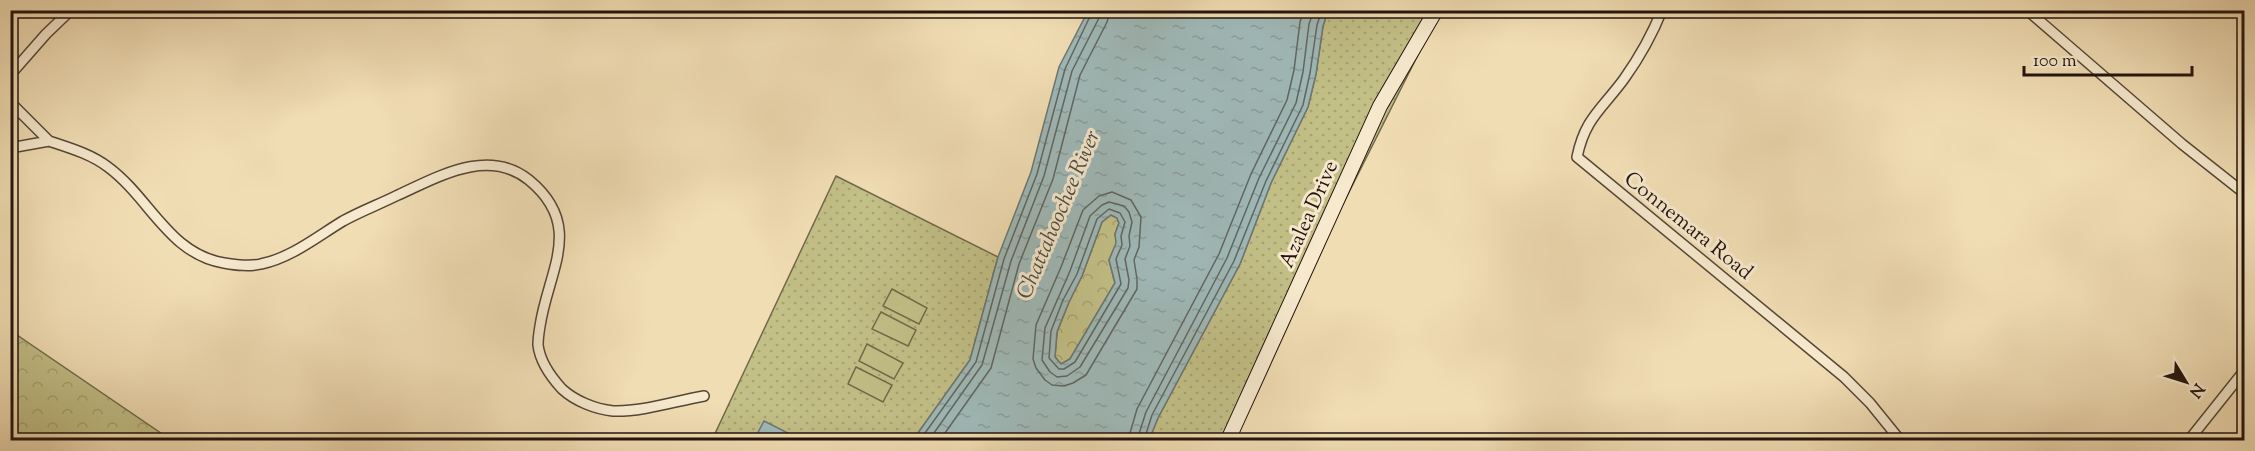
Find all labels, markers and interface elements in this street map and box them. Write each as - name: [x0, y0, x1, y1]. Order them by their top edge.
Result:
- scale bar: [2024, 39, 2192, 77]
- text: 100 m: [2033, 49, 2077, 75]
- water label: Chattahoochee River: [1010, 126, 1110, 305]
- street label: Azalea Drive: [1273, 156, 1347, 273]
- street label: Connemara Road: [1617, 165, 1759, 288]
- north arrow: [2156, 352, 2216, 412]
- text: N: [2183, 378, 2209, 402]

